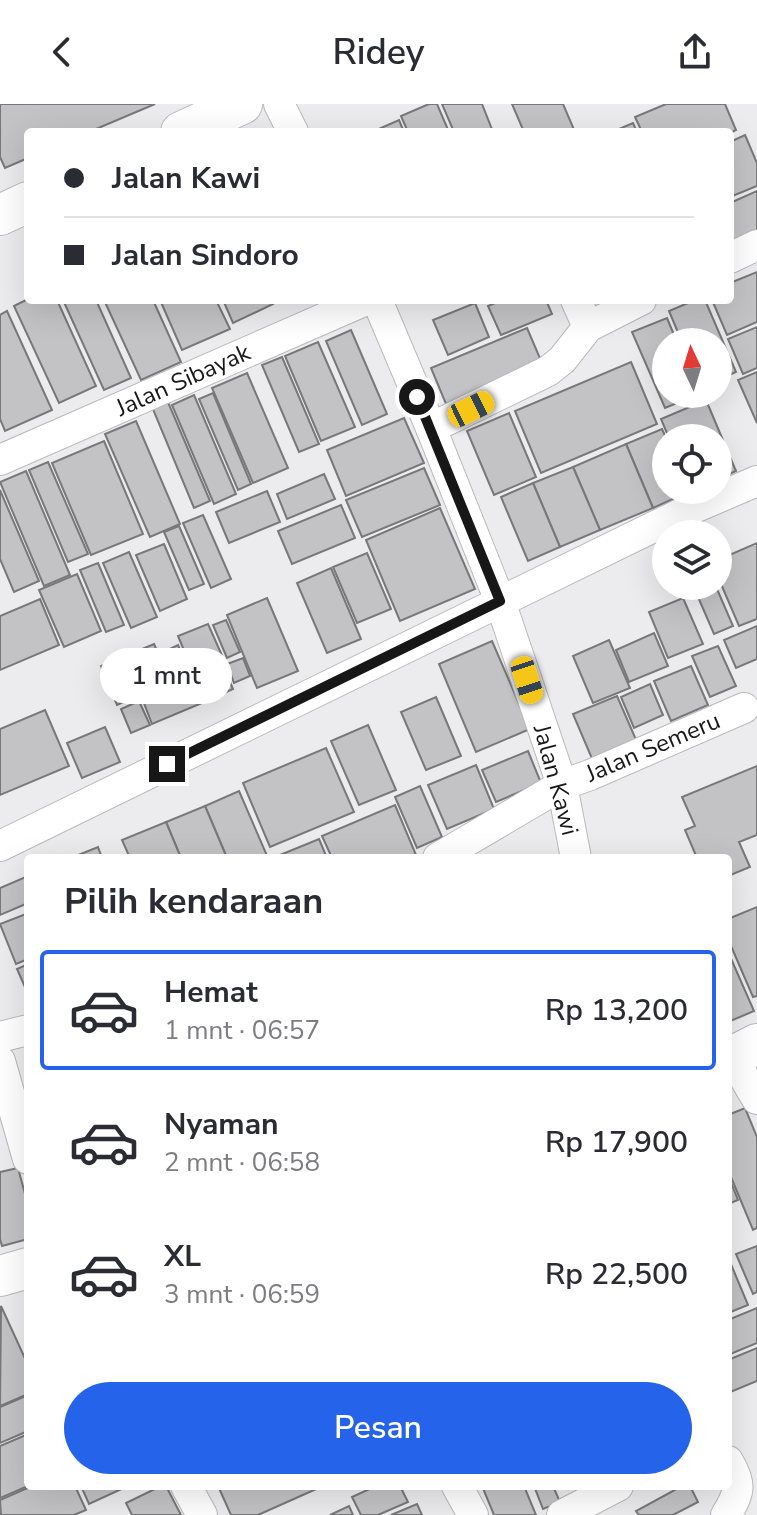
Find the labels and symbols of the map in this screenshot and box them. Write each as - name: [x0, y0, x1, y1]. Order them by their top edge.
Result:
- north arrow: [652, 328, 732, 408]
- street label: Jalan Sibayak: [110, 336, 256, 424]
- route start: [399, 379, 435, 415]
- car: [444, 388, 498, 430]
- callout: 1 mnt: [101, 648, 233, 704]
- car: [508, 653, 546, 707]
- street label: Jalan Semeru: [580, 704, 725, 790]
- street label: Jalan Kawi: [526, 720, 586, 839]
- route end: [149, 746, 185, 782]

